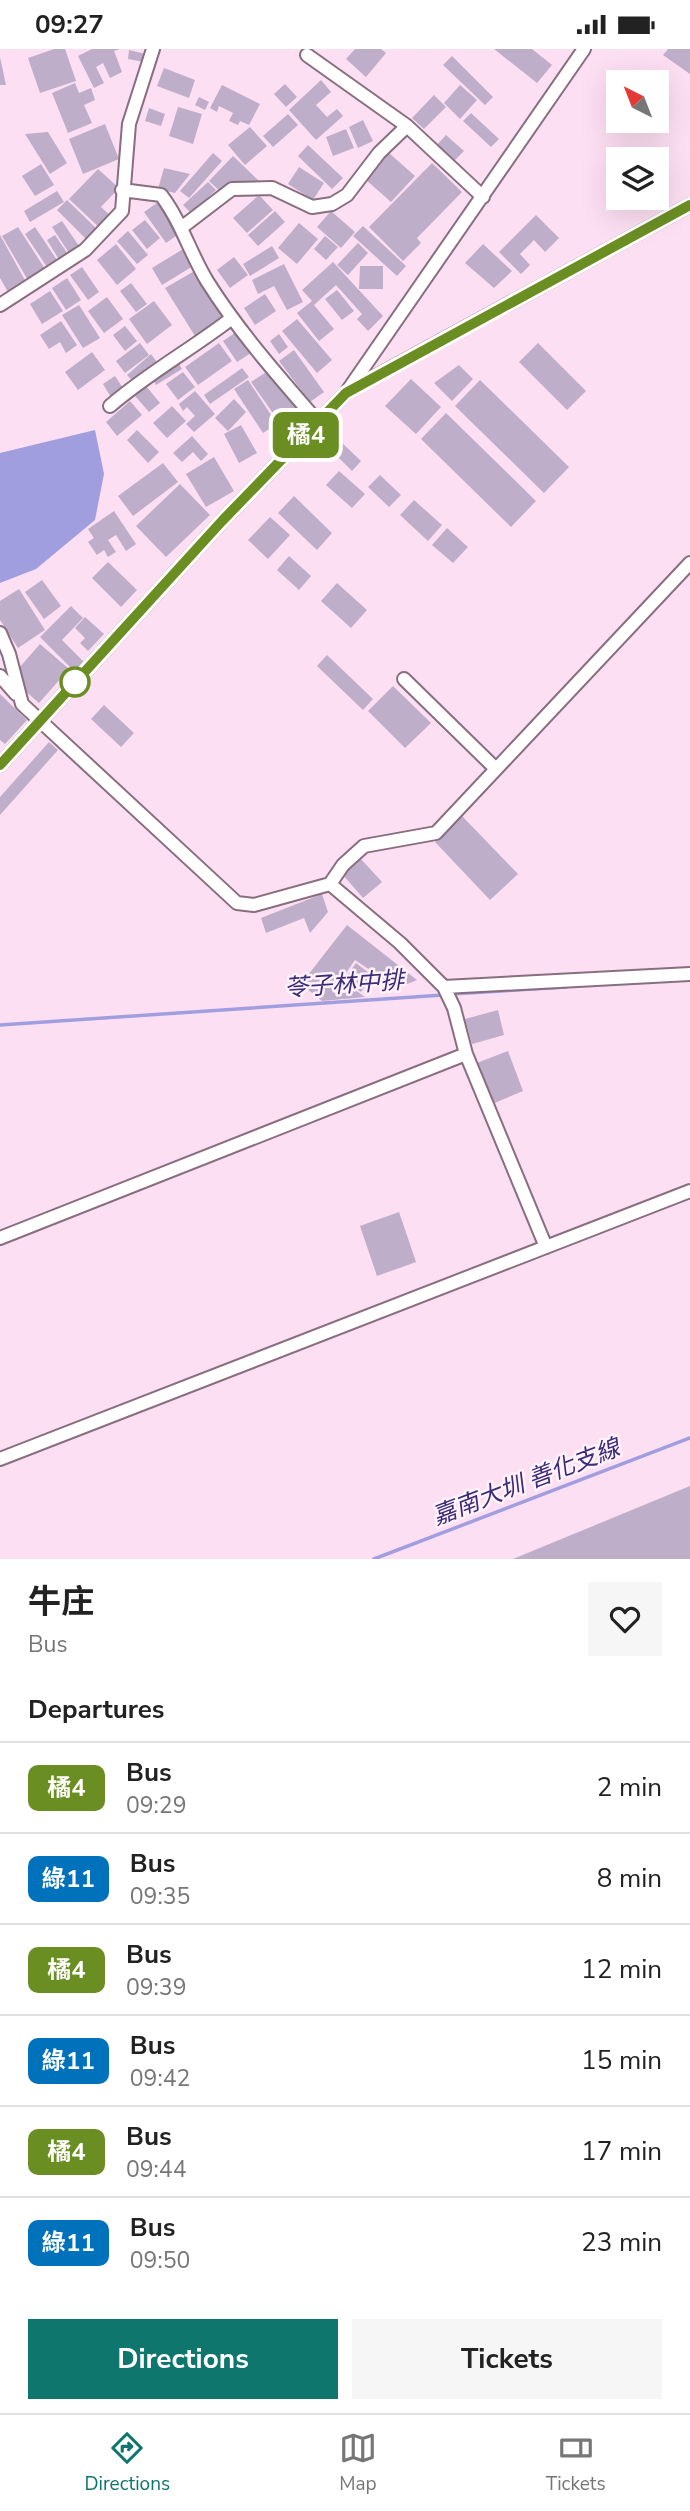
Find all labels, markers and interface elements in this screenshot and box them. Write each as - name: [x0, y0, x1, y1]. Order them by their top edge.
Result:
- text: 09:27: [35, 7, 104, 42]
- north arrow: [606, 70, 668, 133]
- map controls: [606, 70, 669, 210]
- button: layers: [606, 147, 669, 210]
- line badge: 橘4: [274, 412, 338, 458]
- text: 橘4: [287, 419, 325, 451]
- unlabelled marker: [60, 667, 90, 697]
- water label: 苓子林中排: [283, 964, 408, 1004]
- water label: 嘉南大圳 善化支線: [428, 1430, 627, 1532]
- text: 牛庄: [28, 1580, 94, 1625]
- button: heart: [588, 1582, 662, 1656]
- text: Bus: [28, 1629, 68, 1660]
- text: Departures: [28, 1692, 164, 1727]
- text: Bus: [126, 1755, 172, 1790]
- text: 2 min: [597, 1770, 662, 1805]
- text: 橘4: [47, 1772, 86, 1804]
- text: 09:29: [126, 1790, 186, 1821]
- text: Bus: [130, 1846, 175, 1881]
- text: 8 min: [597, 1861, 662, 1896]
- text: 綠11: [42, 1863, 95, 1895]
- text: 09:35: [130, 1881, 190, 1912]
- text: Bus: [126, 1937, 172, 1972]
- text: 12 min: [581, 1952, 662, 1987]
- text: 橘4: [47, 1954, 86, 1986]
- text: 09:39: [126, 1972, 186, 2003]
- text: Bus: [130, 2028, 175, 2063]
- text: 15 min: [581, 2043, 662, 2078]
- text: 綠11: [42, 2045, 95, 2077]
- text: 09:42: [130, 2063, 190, 2094]
- text: Bus: [126, 2119, 172, 2154]
- text: 17 min: [581, 2134, 662, 2169]
- text: 橘4: [47, 2136, 86, 2168]
- text: 09:44: [126, 2154, 186, 2185]
- text: Bus: [130, 2210, 175, 2245]
- text: 23 min: [581, 2225, 662, 2260]
- text: 綠11: [42, 2227, 95, 2259]
- text: 09:50: [130, 2245, 190, 2276]
- button: Directions: [28, 2319, 338, 2399]
- button: Tickets: [352, 2319, 662, 2399]
- tab: Directions: [84, 2429, 170, 2497]
- tab: Map: [339, 2429, 377, 2497]
- tab: Tickets: [546, 2429, 606, 2497]

